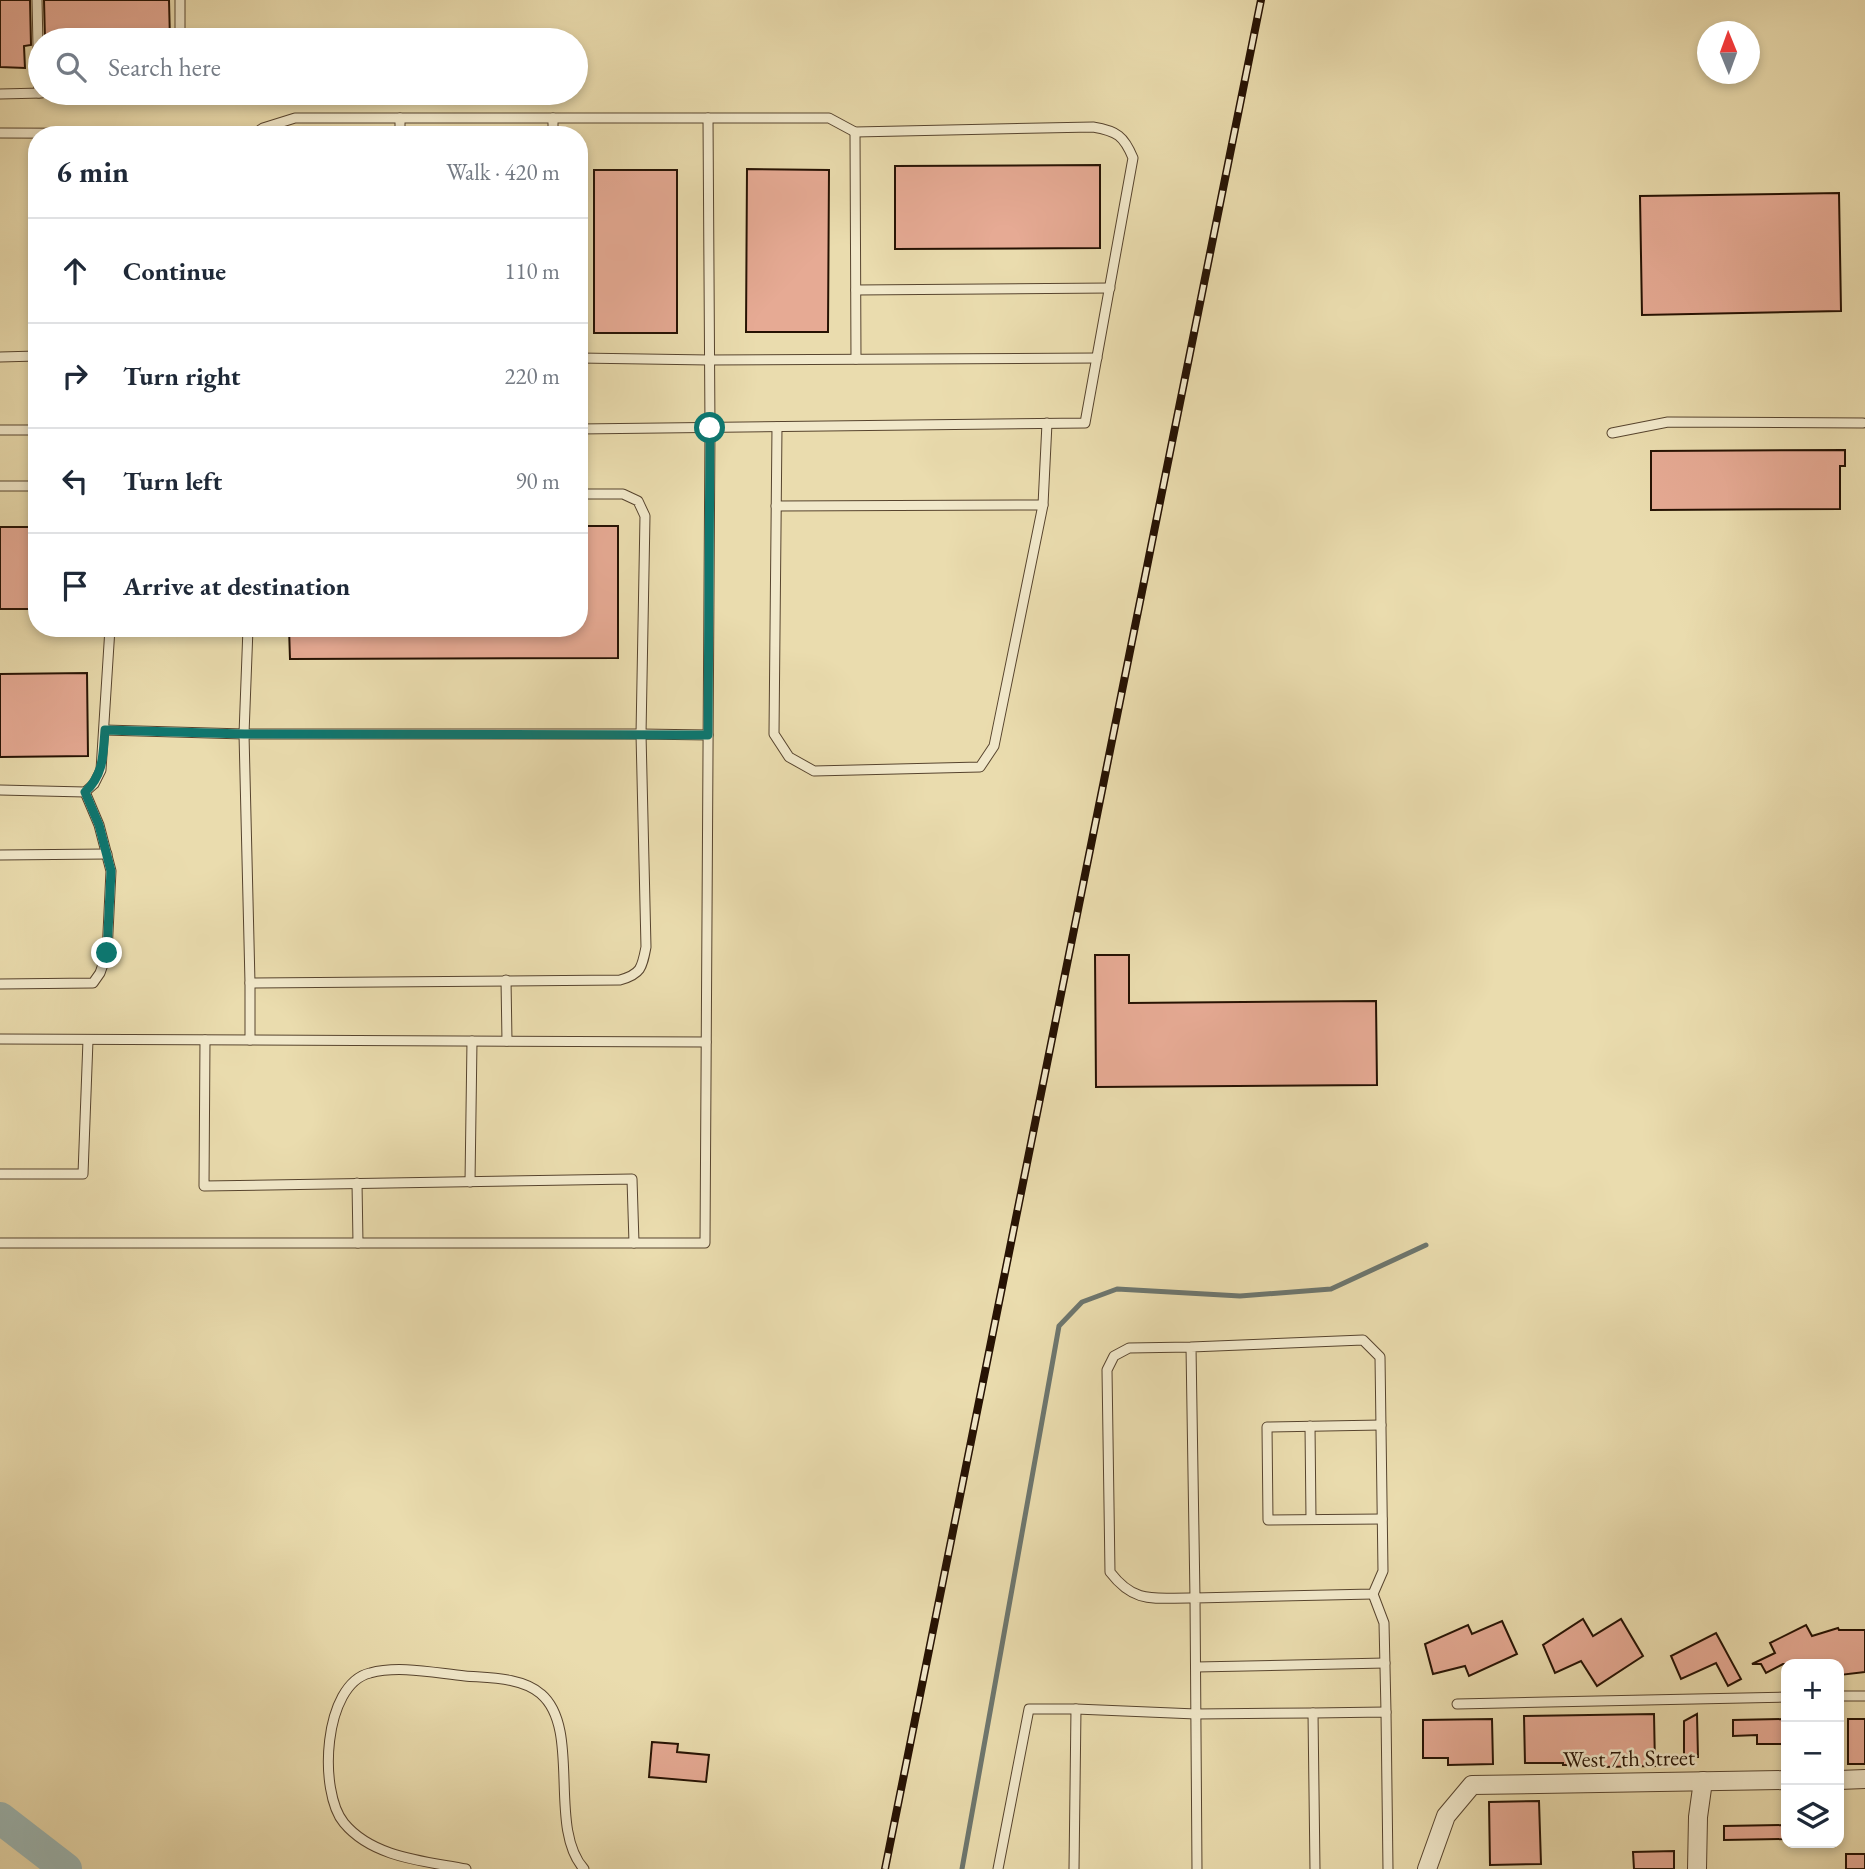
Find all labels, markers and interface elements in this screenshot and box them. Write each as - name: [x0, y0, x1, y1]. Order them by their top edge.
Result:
- north arrow: [1697, 21, 1760, 84]
- search box: [28, 28, 588, 105]
- icon: search: [52, 48, 90, 86]
- text: Search here: [108, 50, 221, 84]
- text: 6 min: [56, 152, 129, 191]
- text: Walk · 420 m: [446, 157, 560, 187]
- icon: ahead: [56, 252, 94, 290]
- text: Continue: [123, 254, 226, 288]
- text: 110 m: [504, 256, 560, 286]
- icon: right: [56, 357, 94, 395]
- text: Turn right: [123, 359, 241, 393]
- text: 220 m: [504, 361, 560, 391]
- route start: [694, 412, 725, 443]
- icon: left: [56, 462, 94, 500]
- text: Turn left: [123, 464, 222, 498]
- text: 90 m: [515, 466, 560, 496]
- icon: arrive: [56, 567, 94, 605]
- text: Arrive at destination: [123, 569, 350, 603]
- route end: [91, 937, 122, 968]
- map controls: [1781, 1659, 1844, 1848]
- button: +: [1781, 1659, 1844, 1722]
- button: −: [1781, 1722, 1844, 1785]
- street label: West 7th Street: [1563, 1742, 1696, 1774]
- button: layers: [1781, 1785, 1844, 1848]

